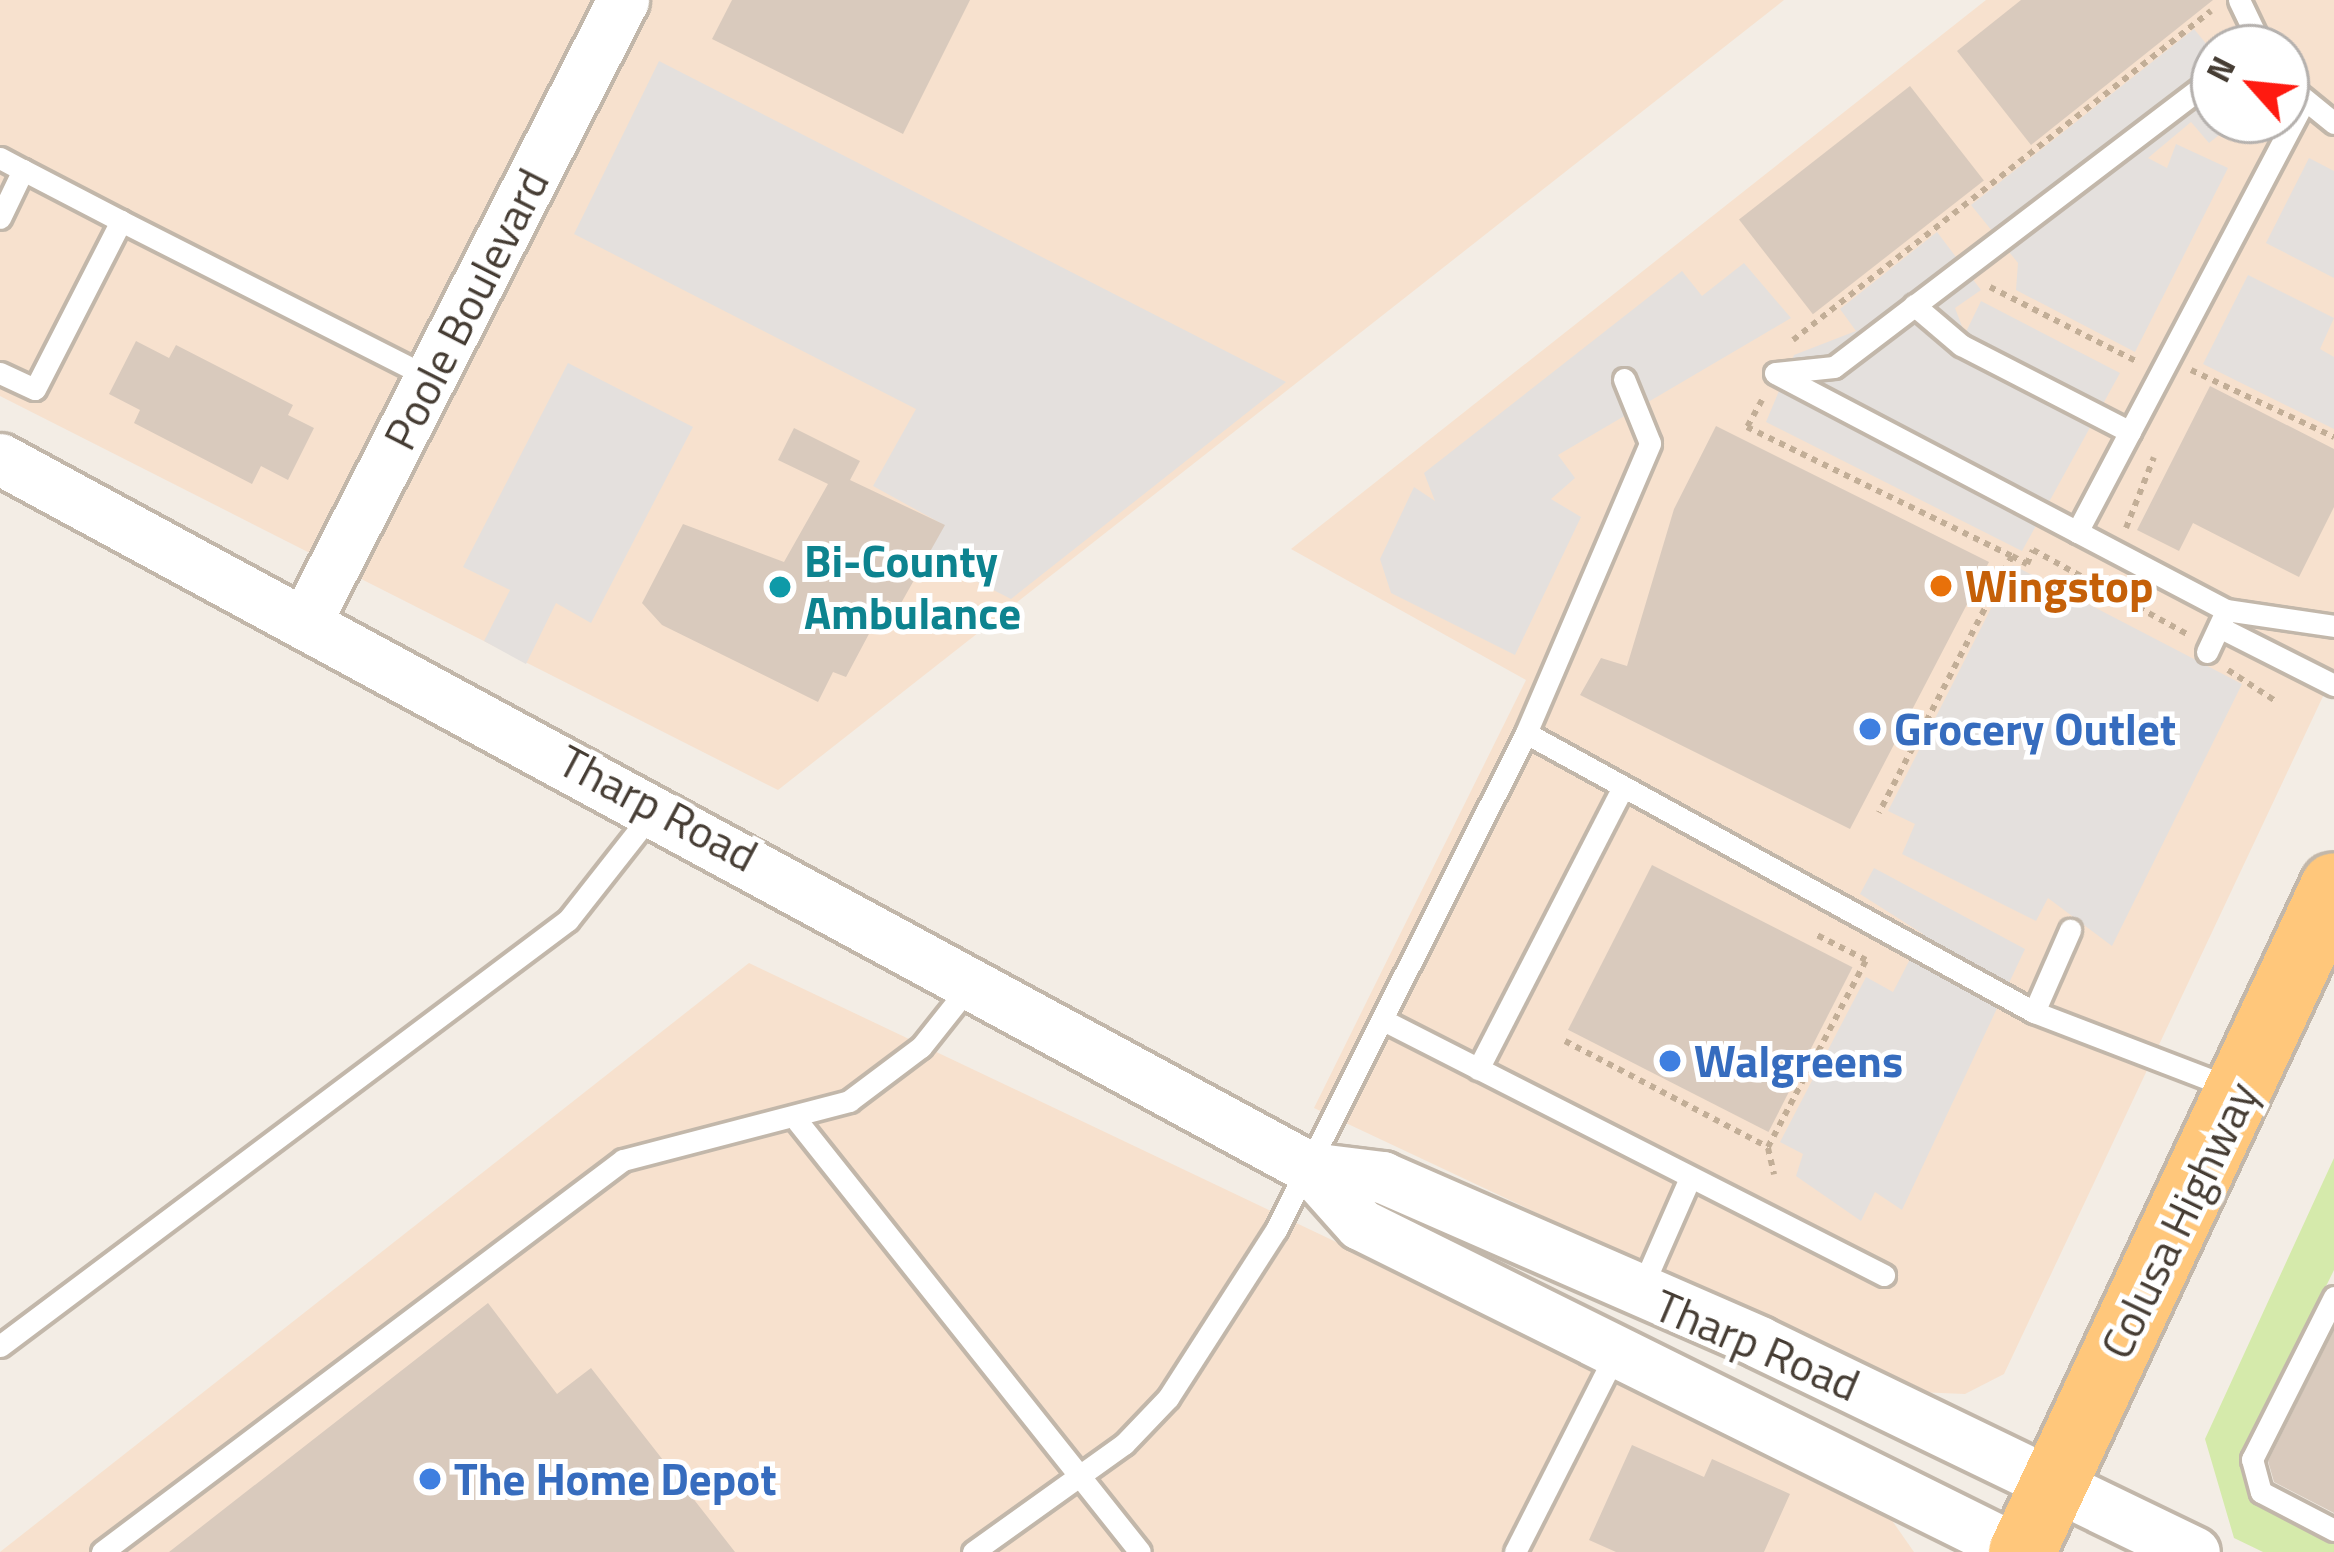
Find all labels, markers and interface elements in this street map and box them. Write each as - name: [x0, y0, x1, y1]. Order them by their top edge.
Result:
- north arrow: [2190, 24, 2310, 144]
- text: N: [2193, 47, 2248, 91]
- street label: Poole Boulevard: [372, 160, 560, 458]
- place label: Bi-County Ambulance: [804, 534, 1021, 640]
- place label: Wingstop: [1965, 559, 2153, 613]
- marker: Wingstop: [1928, 573, 1954, 599]
- marker: Bi-County Ambulance: [767, 574, 793, 600]
- place label: Grocery Outlet: [1894, 702, 2176, 756]
- marker: Grocery Outlet: [1857, 716, 1883, 742]
- street label: Tharp Road: [550, 733, 766, 883]
- place label: Walgreens: [1694, 1034, 1903, 1088]
- marker: Walgreens: [1657, 1048, 1683, 1074]
- street label: Colusa Highway: [2089, 1073, 2269, 1367]
- street label: Tharp Road: [1647, 1278, 1867, 1412]
- place label: The Home Depot: [454, 1452, 777, 1506]
- marker: The Home Depot: [417, 1466, 443, 1492]

